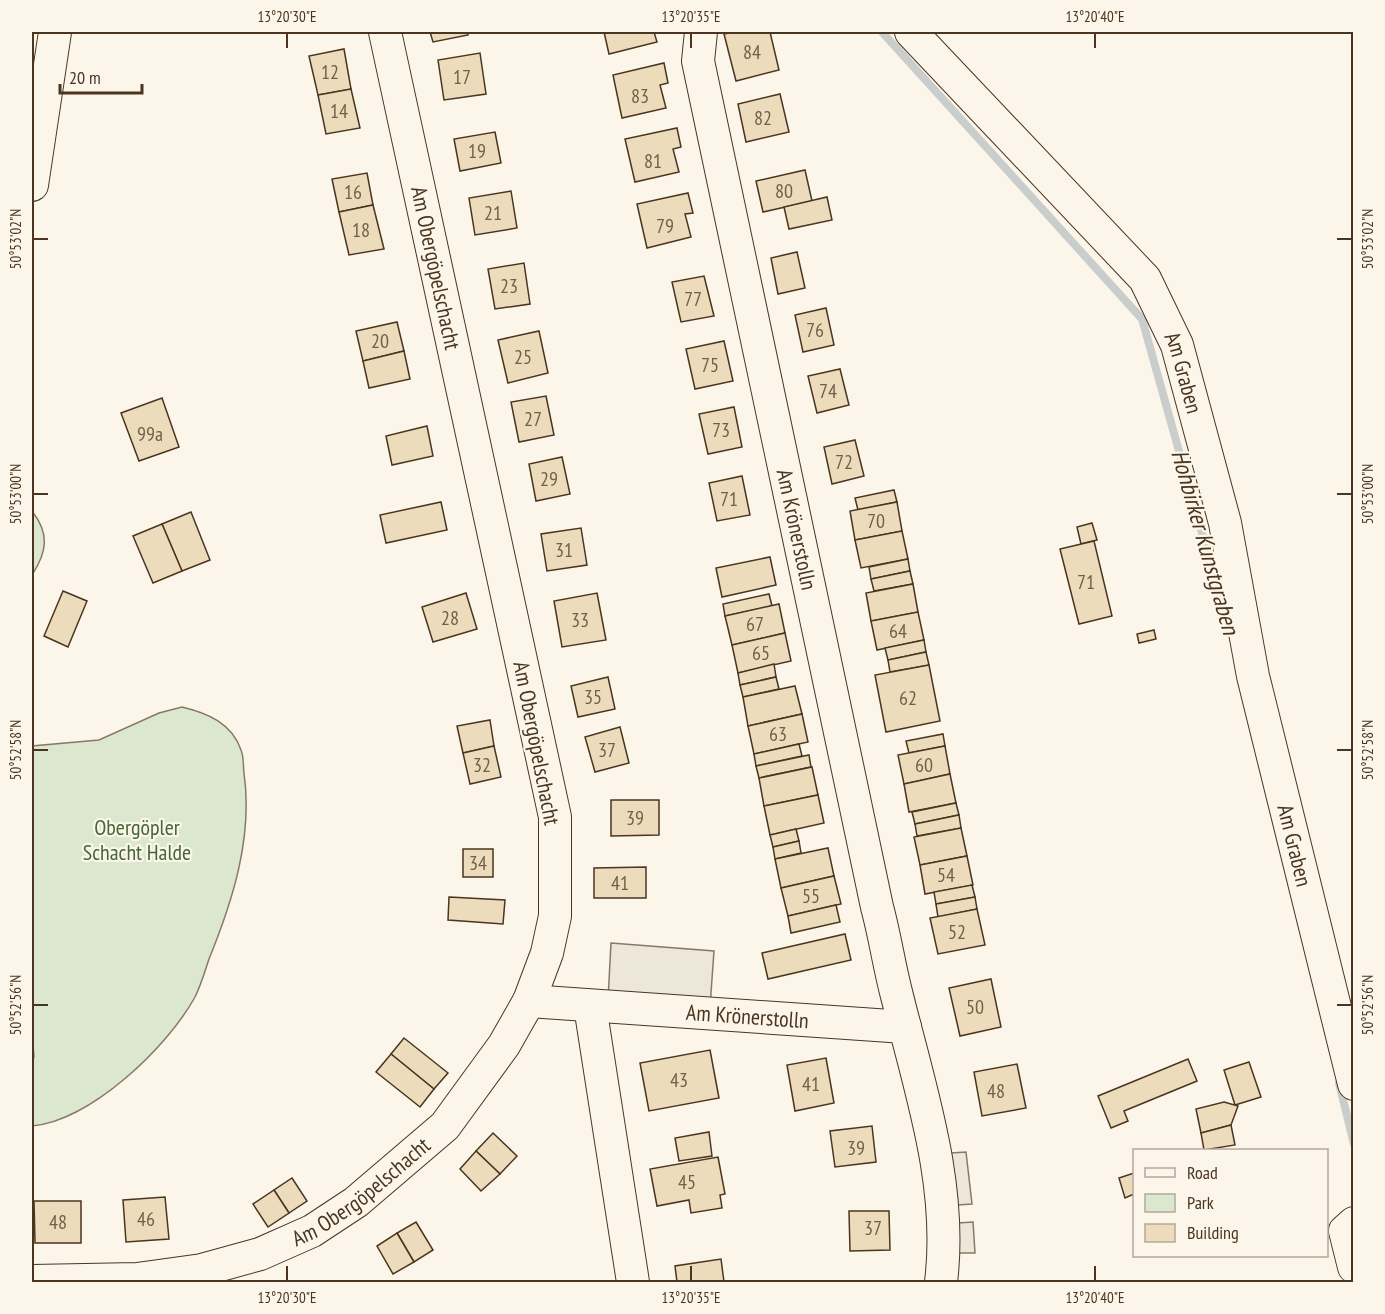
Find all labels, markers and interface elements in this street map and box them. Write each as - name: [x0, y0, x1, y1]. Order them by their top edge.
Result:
- text: 13°20'30"E: [257, 7, 317, 26]
- text: 13°20'35"E: [661, 7, 721, 26]
- text: 13°20'40"E: [1065, 7, 1125, 26]
- house number: 84: [743, 39, 761, 65]
- scale bar: [60, 57, 142, 95]
- house number: 12: [321, 59, 339, 85]
- house number: 17: [453, 64, 471, 90]
- text: 20 m: [69, 66, 101, 89]
- house number: 83: [631, 83, 649, 109]
- house number: 14: [330, 98, 348, 124]
- house number: 82: [754, 105, 772, 131]
- house number: 19: [468, 138, 486, 164]
- house number: 81: [644, 148, 662, 174]
- house number: 80: [775, 178, 793, 204]
- house number: 16: [344, 179, 362, 205]
- street label: Am Obergöpelschacht: [405, 184, 467, 352]
- house number: 21: [484, 200, 502, 226]
- text: 50°53'02"N: [6, 209, 25, 269]
- text: 50°53'02"N: [1358, 209, 1377, 269]
- house number: 79: [656, 213, 674, 239]
- house number: 18: [352, 217, 370, 243]
- house number: 23: [500, 273, 518, 299]
- house number: 77: [684, 286, 702, 312]
- house number: 76: [806, 317, 824, 343]
- street label: Am Graben: [1159, 327, 1209, 416]
- house number: 20: [371, 328, 389, 354]
- house number: 25: [514, 344, 532, 370]
- house number: 75: [701, 352, 719, 378]
- house number: 74: [819, 378, 837, 404]
- house number: 27: [524, 406, 542, 432]
- house number: 73: [712, 417, 730, 443]
- house number: 99a: [137, 421, 163, 447]
- water label: Hohbirker Kunstgraben: [1164, 446, 1247, 639]
- house number: 72: [835, 449, 853, 475]
- text: 50°53'00"N: [6, 464, 25, 524]
- text: 50°53'00"N: [1358, 464, 1377, 524]
- house number: 29: [540, 466, 558, 492]
- street label: Am Krönerstolln: [771, 466, 824, 593]
- house number: 71: [720, 486, 738, 512]
- house number: 70: [867, 508, 885, 534]
- house number: 31: [555, 537, 573, 563]
- house number: 71: [1077, 569, 1095, 595]
- house number: 28: [441, 605, 459, 631]
- house number: 33: [571, 607, 589, 633]
- house number: 67: [746, 611, 764, 637]
- house number: 64: [889, 618, 907, 644]
- house number: 65: [752, 640, 770, 666]
- street label: Am Obergöpelschacht: [507, 659, 567, 827]
- house number: 35: [584, 684, 602, 710]
- house number: 62: [899, 685, 917, 711]
- text: 50°52'58"N: [6, 720, 25, 780]
- text: 50°52'58"N: [1358, 720, 1377, 780]
- house number: 63: [769, 721, 787, 747]
- house number: 37: [598, 737, 616, 763]
- house number: 32: [473, 752, 491, 778]
- house number: 60: [915, 752, 933, 778]
- street label: Am Graben: [1271, 802, 1319, 889]
- house number: 39: [626, 805, 644, 831]
- park label: Obergöpler Schacht Halde: [83, 813, 191, 866]
- house number: 34: [469, 850, 487, 876]
- house number: 54: [937, 862, 955, 888]
- house number: 41: [611, 870, 629, 896]
- house number: 55: [802, 883, 820, 909]
- house number: 52: [948, 919, 966, 945]
- text: 50°52'56"N: [6, 975, 25, 1035]
- text: 50°52'56"N: [1358, 975, 1377, 1035]
- house number: 50: [966, 994, 984, 1020]
- street label: Am Krönerstolln: [685, 998, 810, 1034]
- house number: 43: [670, 1067, 688, 1093]
- house number: 41: [802, 1071, 820, 1097]
- house number: 48: [987, 1078, 1005, 1104]
- street label: Am Obergöpelschacht: [287, 1131, 436, 1252]
- house number: 39: [847, 1135, 865, 1161]
- legend: [1133, 1149, 1328, 1257]
- text: Road: [1187, 1161, 1218, 1184]
- house number: 45: [678, 1169, 696, 1195]
- text: Park: [1187, 1191, 1214, 1214]
- house number: 46: [137, 1206, 155, 1232]
- house number: 48: [49, 1209, 67, 1235]
- house number: 37: [864, 1215, 882, 1241]
- text: Building: [1187, 1221, 1239, 1244]
- text: 13°20'30"E: [257, 1288, 317, 1307]
- text: 13°20'35"E: [661, 1288, 721, 1307]
- text: 13°20'40"E: [1065, 1288, 1125, 1307]

